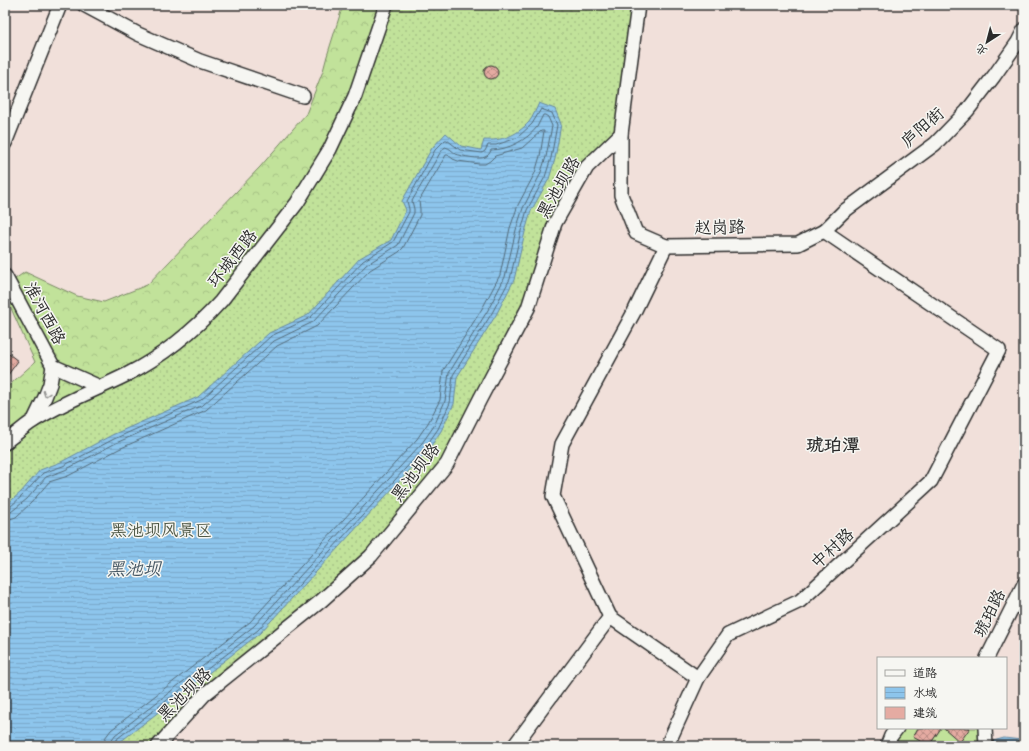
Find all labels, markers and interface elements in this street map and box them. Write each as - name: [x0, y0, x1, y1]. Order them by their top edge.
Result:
- north arrow: [967, 22, 1007, 62]
- text: 北: [973, 40, 991, 59]
- street label: 庐阳街: [896, 102, 950, 154]
- street label: 黑池坝路: [531, 152, 587, 223]
- street label: 赵岗路: [694, 216, 746, 241]
- street label: 环城西路: [202, 224, 264, 293]
- street label: 淮河西路: [17, 278, 71, 350]
- one-way arrow: [43, 390, 51, 397]
- district label: 琥珀潭: [806, 434, 860, 460]
- street label: 黑池坝路: [386, 438, 447, 508]
- park label: 黑池坝风景区: [110, 519, 212, 544]
- street label: 中村路: [806, 523, 860, 575]
- water label: 黑池坝: [107, 558, 163, 584]
- street label: 琥珀路: [968, 585, 1013, 642]
- legend: [877, 657, 1007, 729]
- street label: 黑池坝路: [152, 662, 218, 728]
- text: 道路: [913, 665, 937, 683]
- text: 水域: [913, 685, 937, 703]
- text: 建筑: [913, 705, 937, 723]

